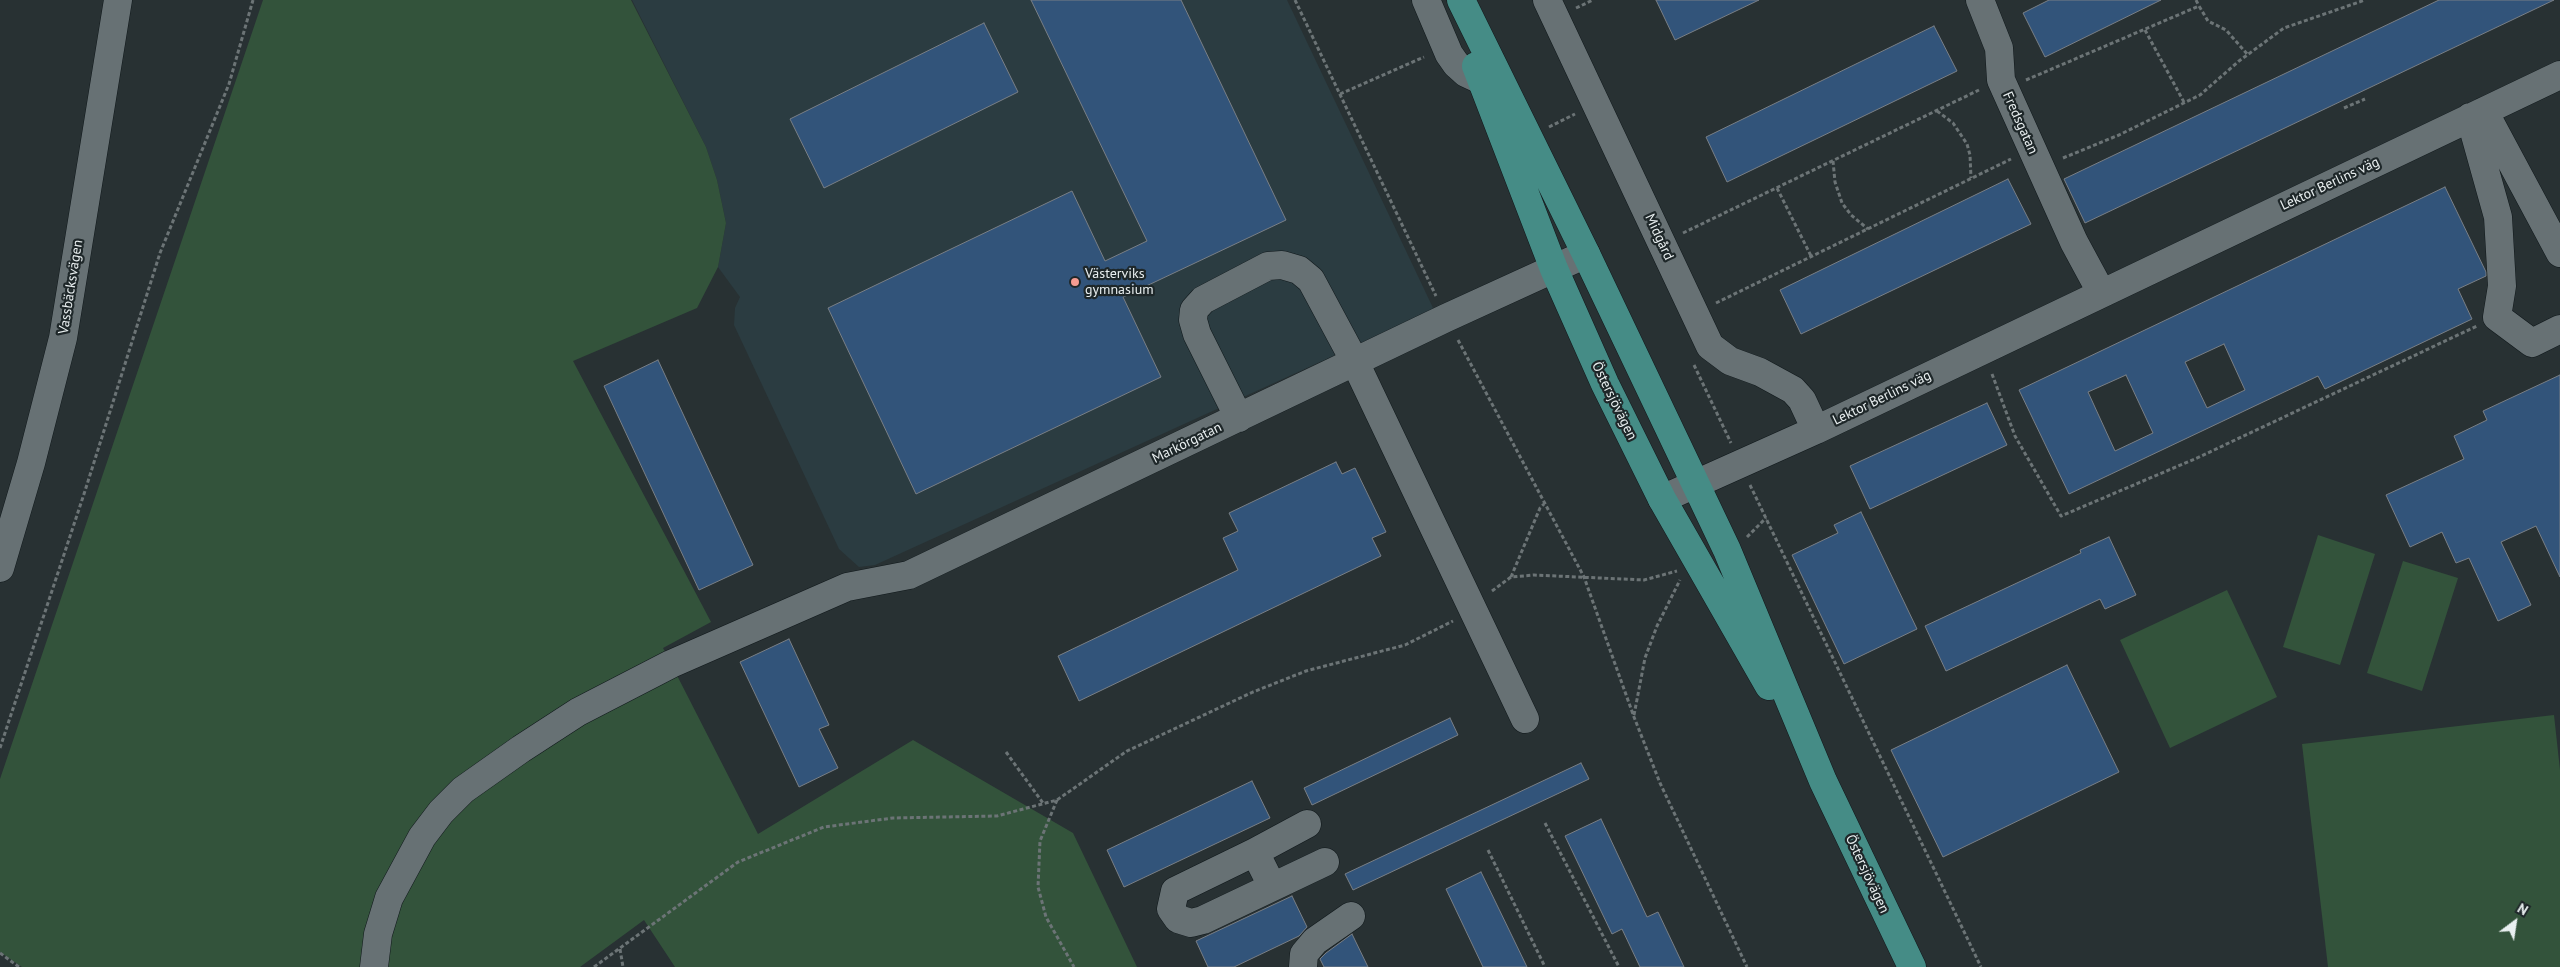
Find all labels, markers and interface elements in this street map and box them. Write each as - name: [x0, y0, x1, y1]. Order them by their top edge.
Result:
- street label: Fredsgatan: [1999, 89, 2041, 157]
- street label: Lektor Berlins väg: [2278, 154, 2382, 214]
- street label: Midgård: [1641, 211, 1677, 263]
- street label: Vassbäcksvägen: [55, 239, 87, 335]
- place label: Västerviks gymnasium: [1085, 266, 1154, 298]
- marker: Västerviks gymnasium: [1069, 276, 1081, 288]
- street label: Östersjövägen: [1588, 359, 1640, 443]
- street label: Lektor Berlins väg: [1830, 367, 1934, 429]
- street label: Markörgatan: [1149, 419, 1225, 467]
- street label: Östersjövägen: [1841, 832, 1893, 916]
- north arrow: [2490, 897, 2540, 947]
- text: N: [2514, 899, 2531, 919]

